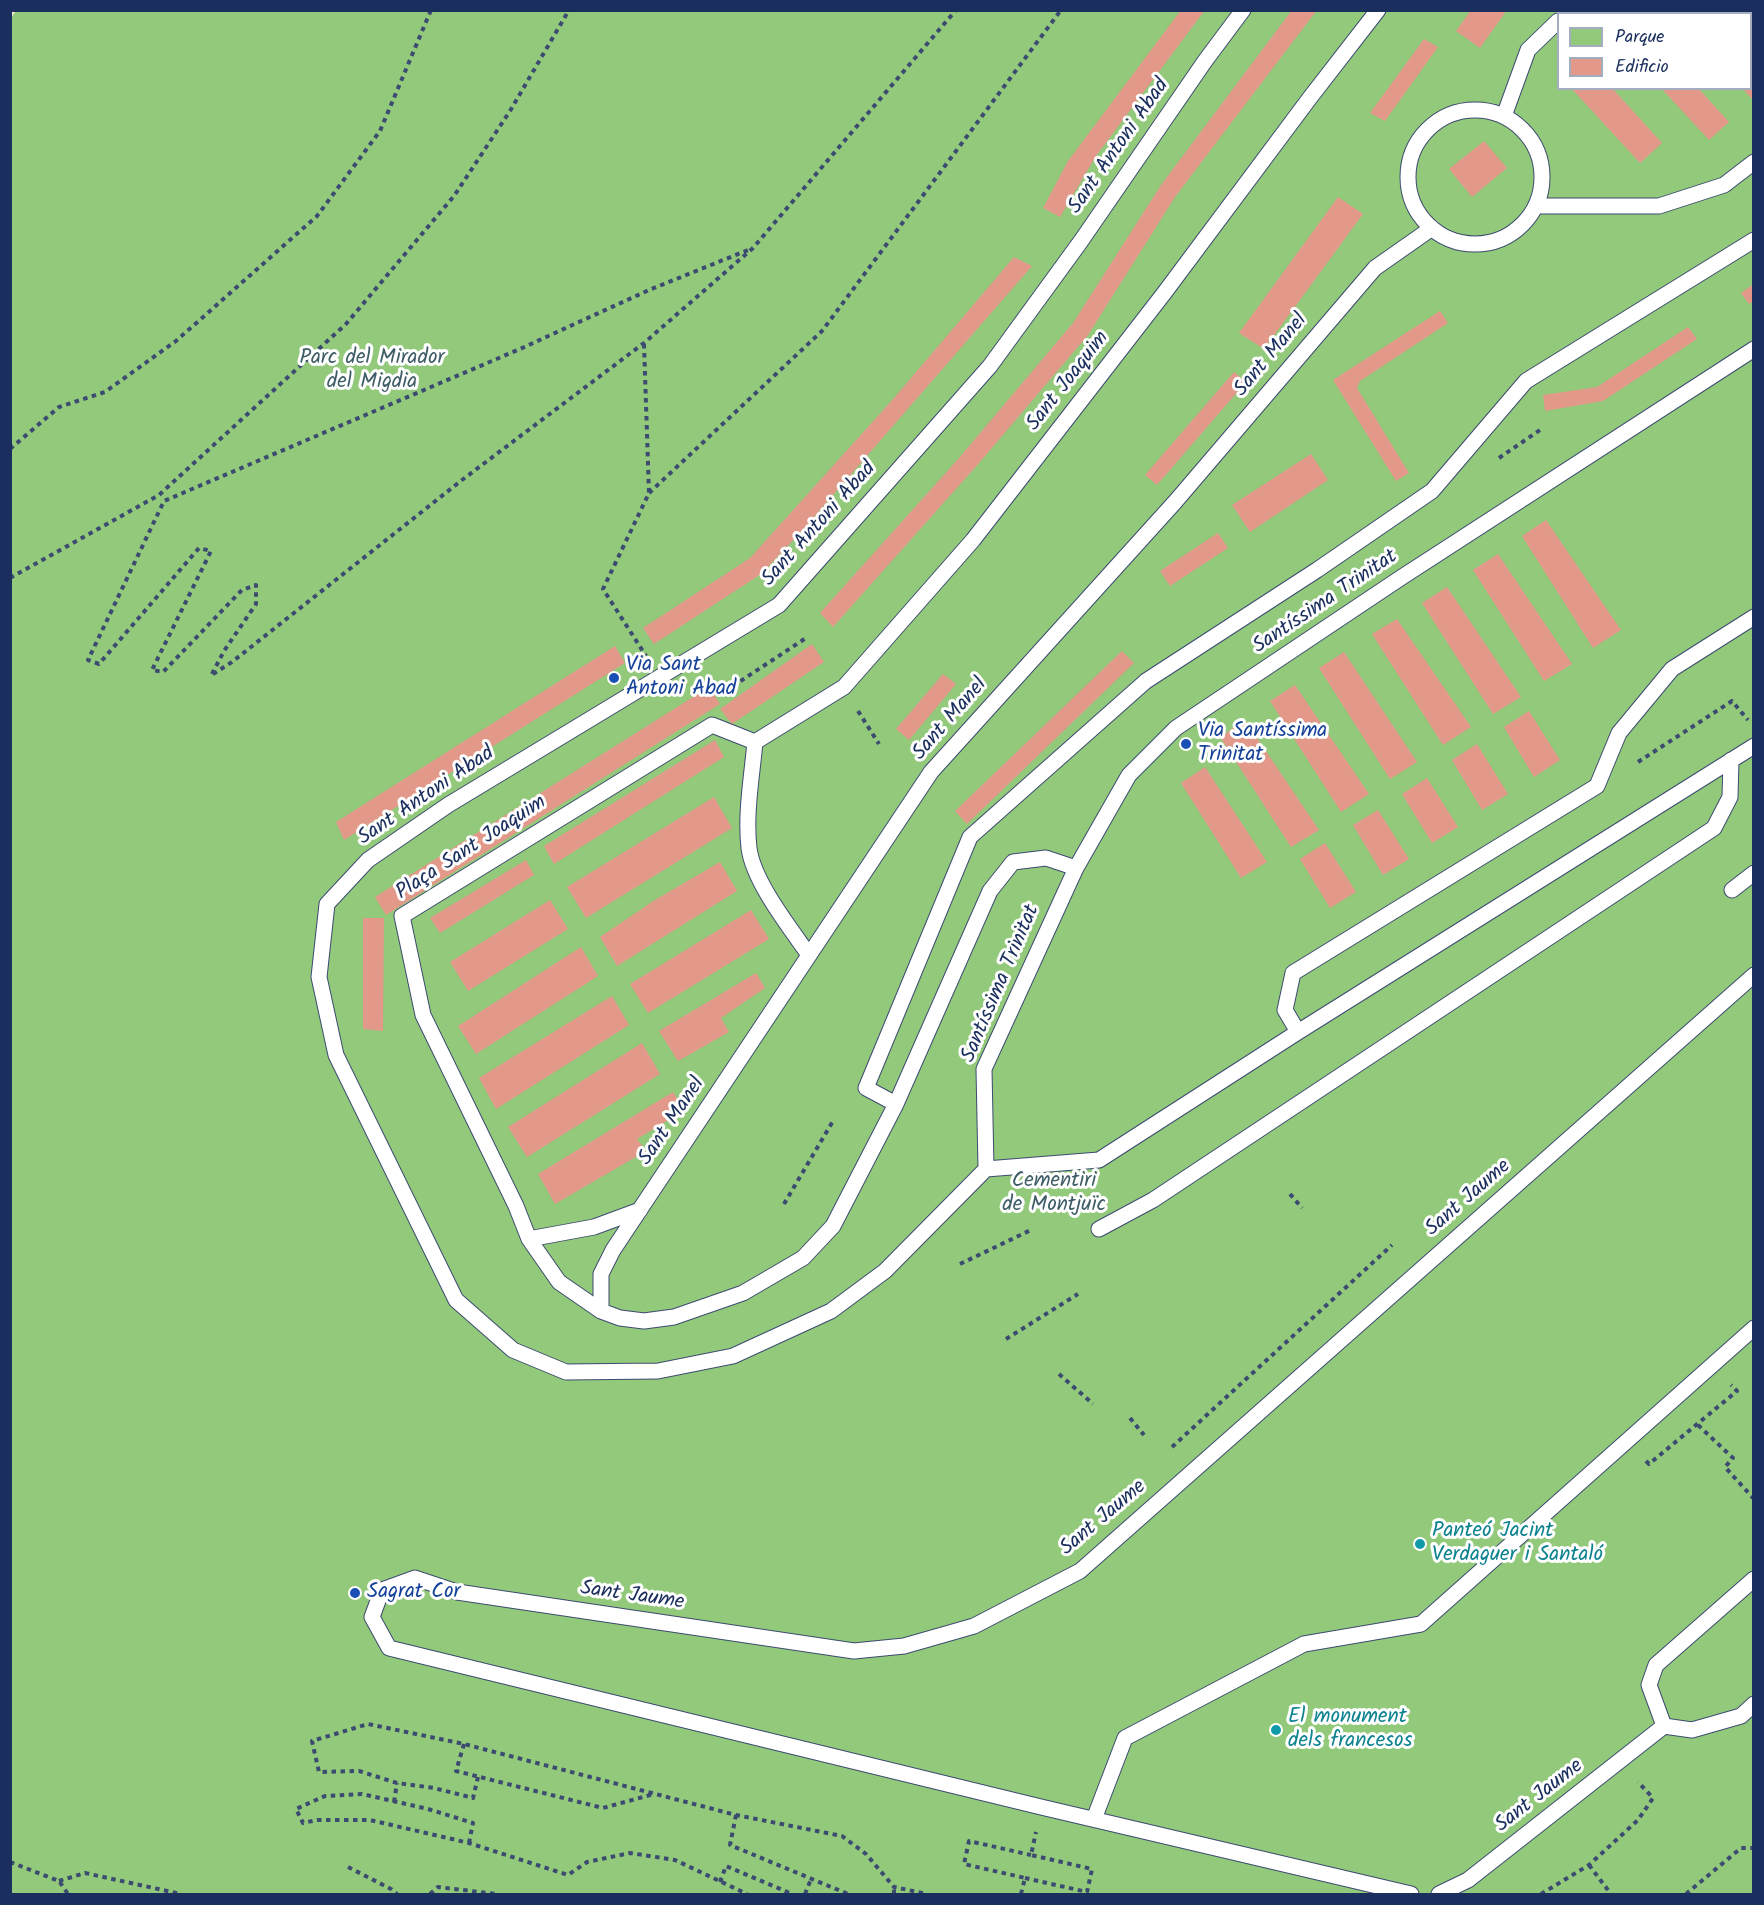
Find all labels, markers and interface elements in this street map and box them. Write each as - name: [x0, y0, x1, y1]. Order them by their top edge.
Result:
- legend: [1557, 12, 1752, 90]
- text: Parque: [1615, 23, 1664, 52]
- text: Edificio: [1615, 53, 1669, 82]
- street label: Sant Antoni Abad: [1064, 75, 1176, 219]
- street label: Sant Manel: [1230, 309, 1314, 403]
- street label: Sant Joaquim: [1022, 327, 1116, 437]
- park label: Parc del Mirador del Migdia: [300, 346, 444, 396]
- street label: Sant Antoni Abad: [757, 457, 883, 593]
- street label: Santíssima Trinitat: [1249, 545, 1403, 661]
- place label: Via Sant Antoni Abad: [626, 653, 736, 703]
- marker: Via Sant Antoni Abad: [607, 671, 621, 685]
- street label: Sant Manel: [908, 674, 994, 766]
- place label: Via Santíssima Trinitat: [1198, 719, 1327, 769]
- marker: Via Santíssima Trinitat: [1179, 737, 1193, 751]
- street label: Sant Antoni Abad: [354, 742, 500, 852]
- street label: Plaça Sant Joaquim: [392, 791, 552, 907]
- street label: Santíssima Trinitat: [957, 901, 1047, 1067]
- street label: Sant Manel: [634, 1073, 712, 1171]
- street label: Sant Jaume: [1421, 1155, 1517, 1243]
- park label: Cementiri de Montjuïc: [1002, 1169, 1106, 1219]
- street label: Sant Jaume: [1056, 1476, 1152, 1562]
- place label: Panteó Jacint Verdaguer i Santaló: [1432, 1519, 1603, 1569]
- marker: Panteó Jacint Verdaguer i Santaló: [1413, 1537, 1427, 1551]
- street label: Sant Jaume: [578, 1577, 686, 1617]
- place label: Sagrat Cor: [367, 1580, 460, 1606]
- marker: Sagrat Cor: [348, 1586, 362, 1600]
- place label: El monument dels francesos: [1288, 1705, 1413, 1755]
- marker: El monument dels francesos: [1269, 1723, 1283, 1737]
- street label: Sant Jaume: [1491, 1755, 1589, 1839]

